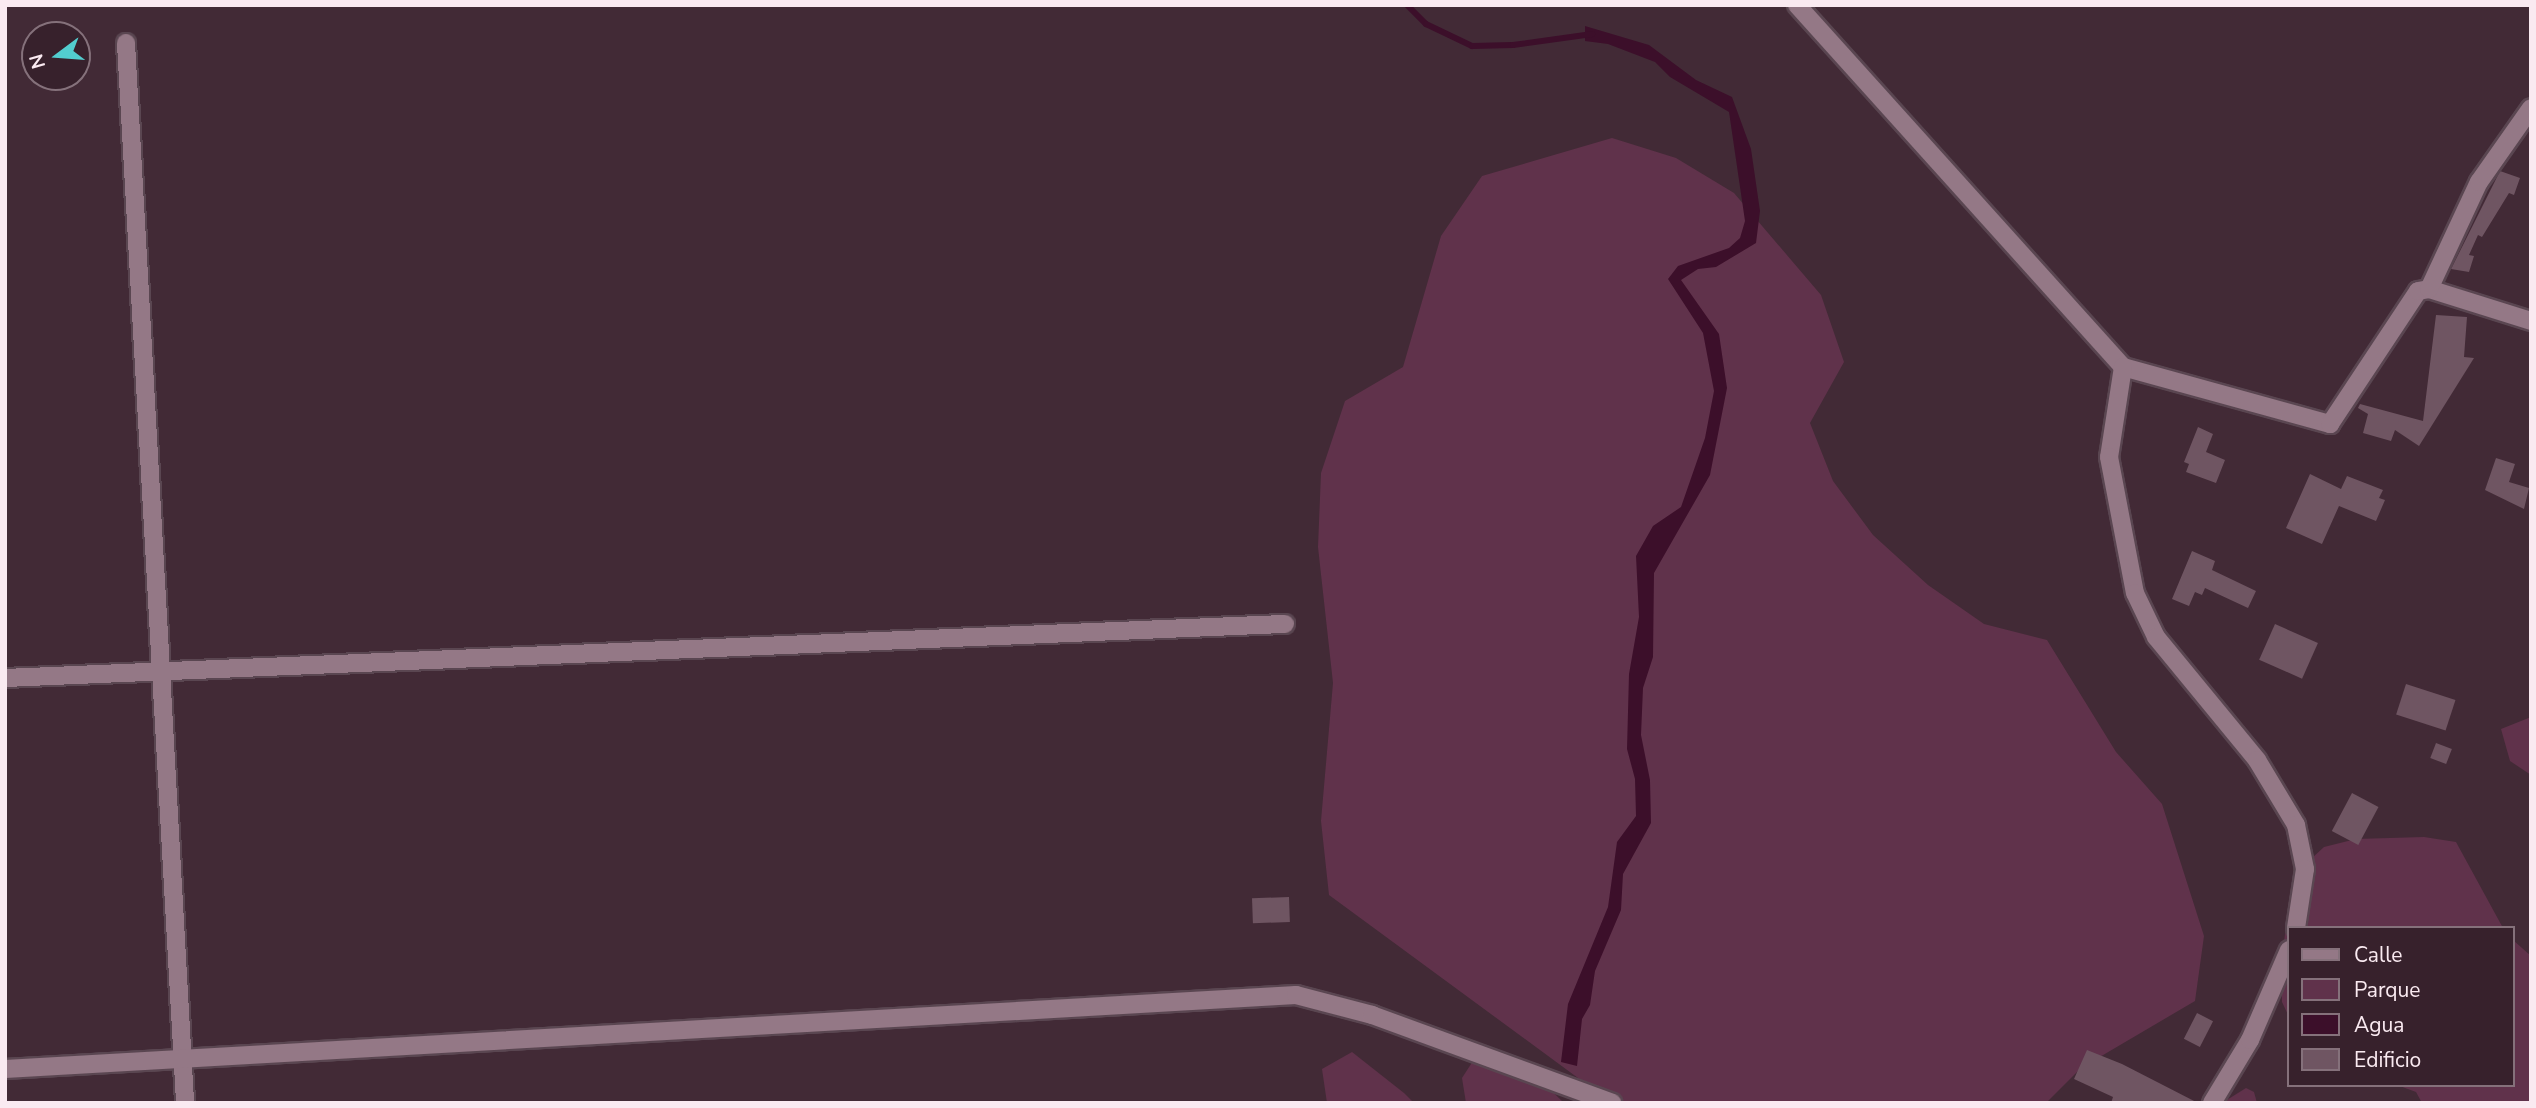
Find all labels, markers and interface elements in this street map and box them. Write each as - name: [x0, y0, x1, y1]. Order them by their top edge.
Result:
- north arrow: [21, 21, 91, 91]
- text: N: [23, 51, 52, 72]
- legend: [2288, 926, 2515, 1087]
- text: Calle: [2354, 941, 2402, 969]
- text: Parque: [2354, 976, 2421, 1004]
- text: Agua: [2354, 1011, 2404, 1039]
- text: Edificio: [2354, 1046, 2421, 1074]

